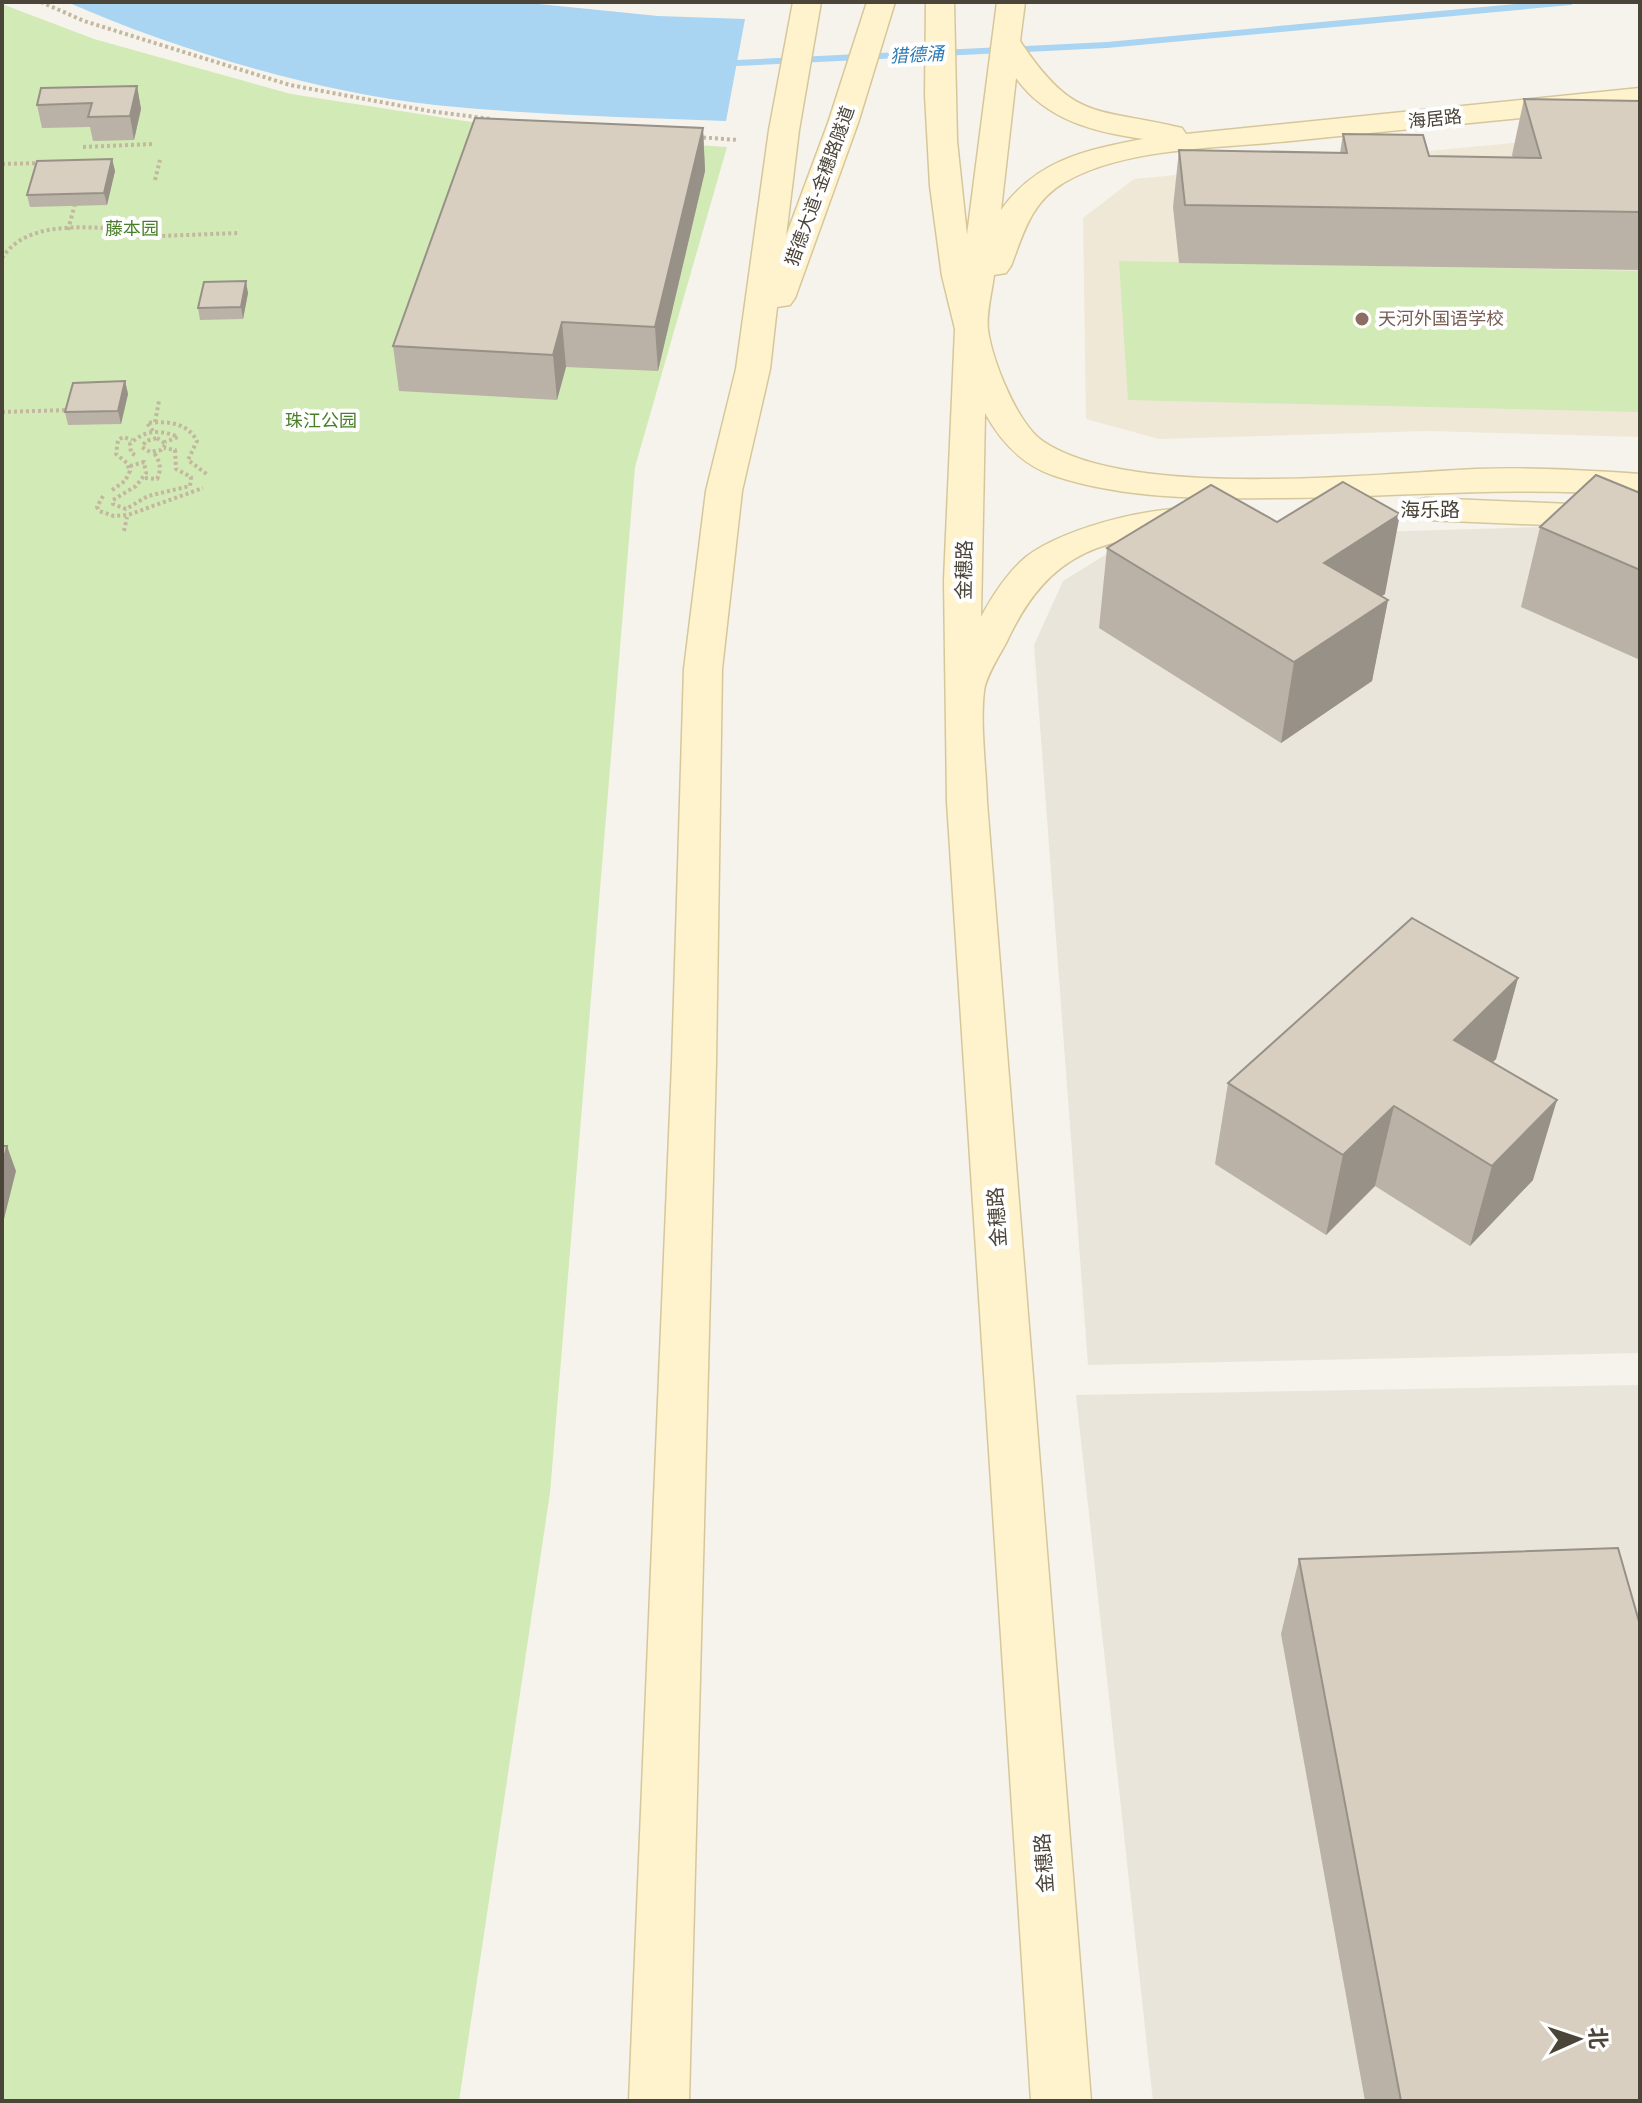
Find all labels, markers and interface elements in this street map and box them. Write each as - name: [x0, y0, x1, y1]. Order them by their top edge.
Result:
- water label: 猎德涌: [889, 41, 946, 66]
- street label: 猎德大道-金穗路隧道: [780, 103, 858, 269]
- street label: 海居路: [1407, 104, 1463, 132]
- park label: 藤本园: [105, 217, 159, 239]
- place label: 天河外国语学校: [1378, 307, 1504, 329]
- marker: 天河外国语学校: [1353, 310, 1371, 328]
- park label: 珠江公园: [285, 409, 357, 431]
- street label: 海乐路: [1400, 497, 1460, 521]
- street label: 金穗路: [950, 540, 976, 600]
- street label: 金穗路: [982, 1186, 1010, 1248]
- street label: 金穗路: [1029, 1832, 1057, 1894]
- north arrow: [1538, 1999, 1618, 2079]
- text: 北: [1584, 2026, 1613, 2050]

